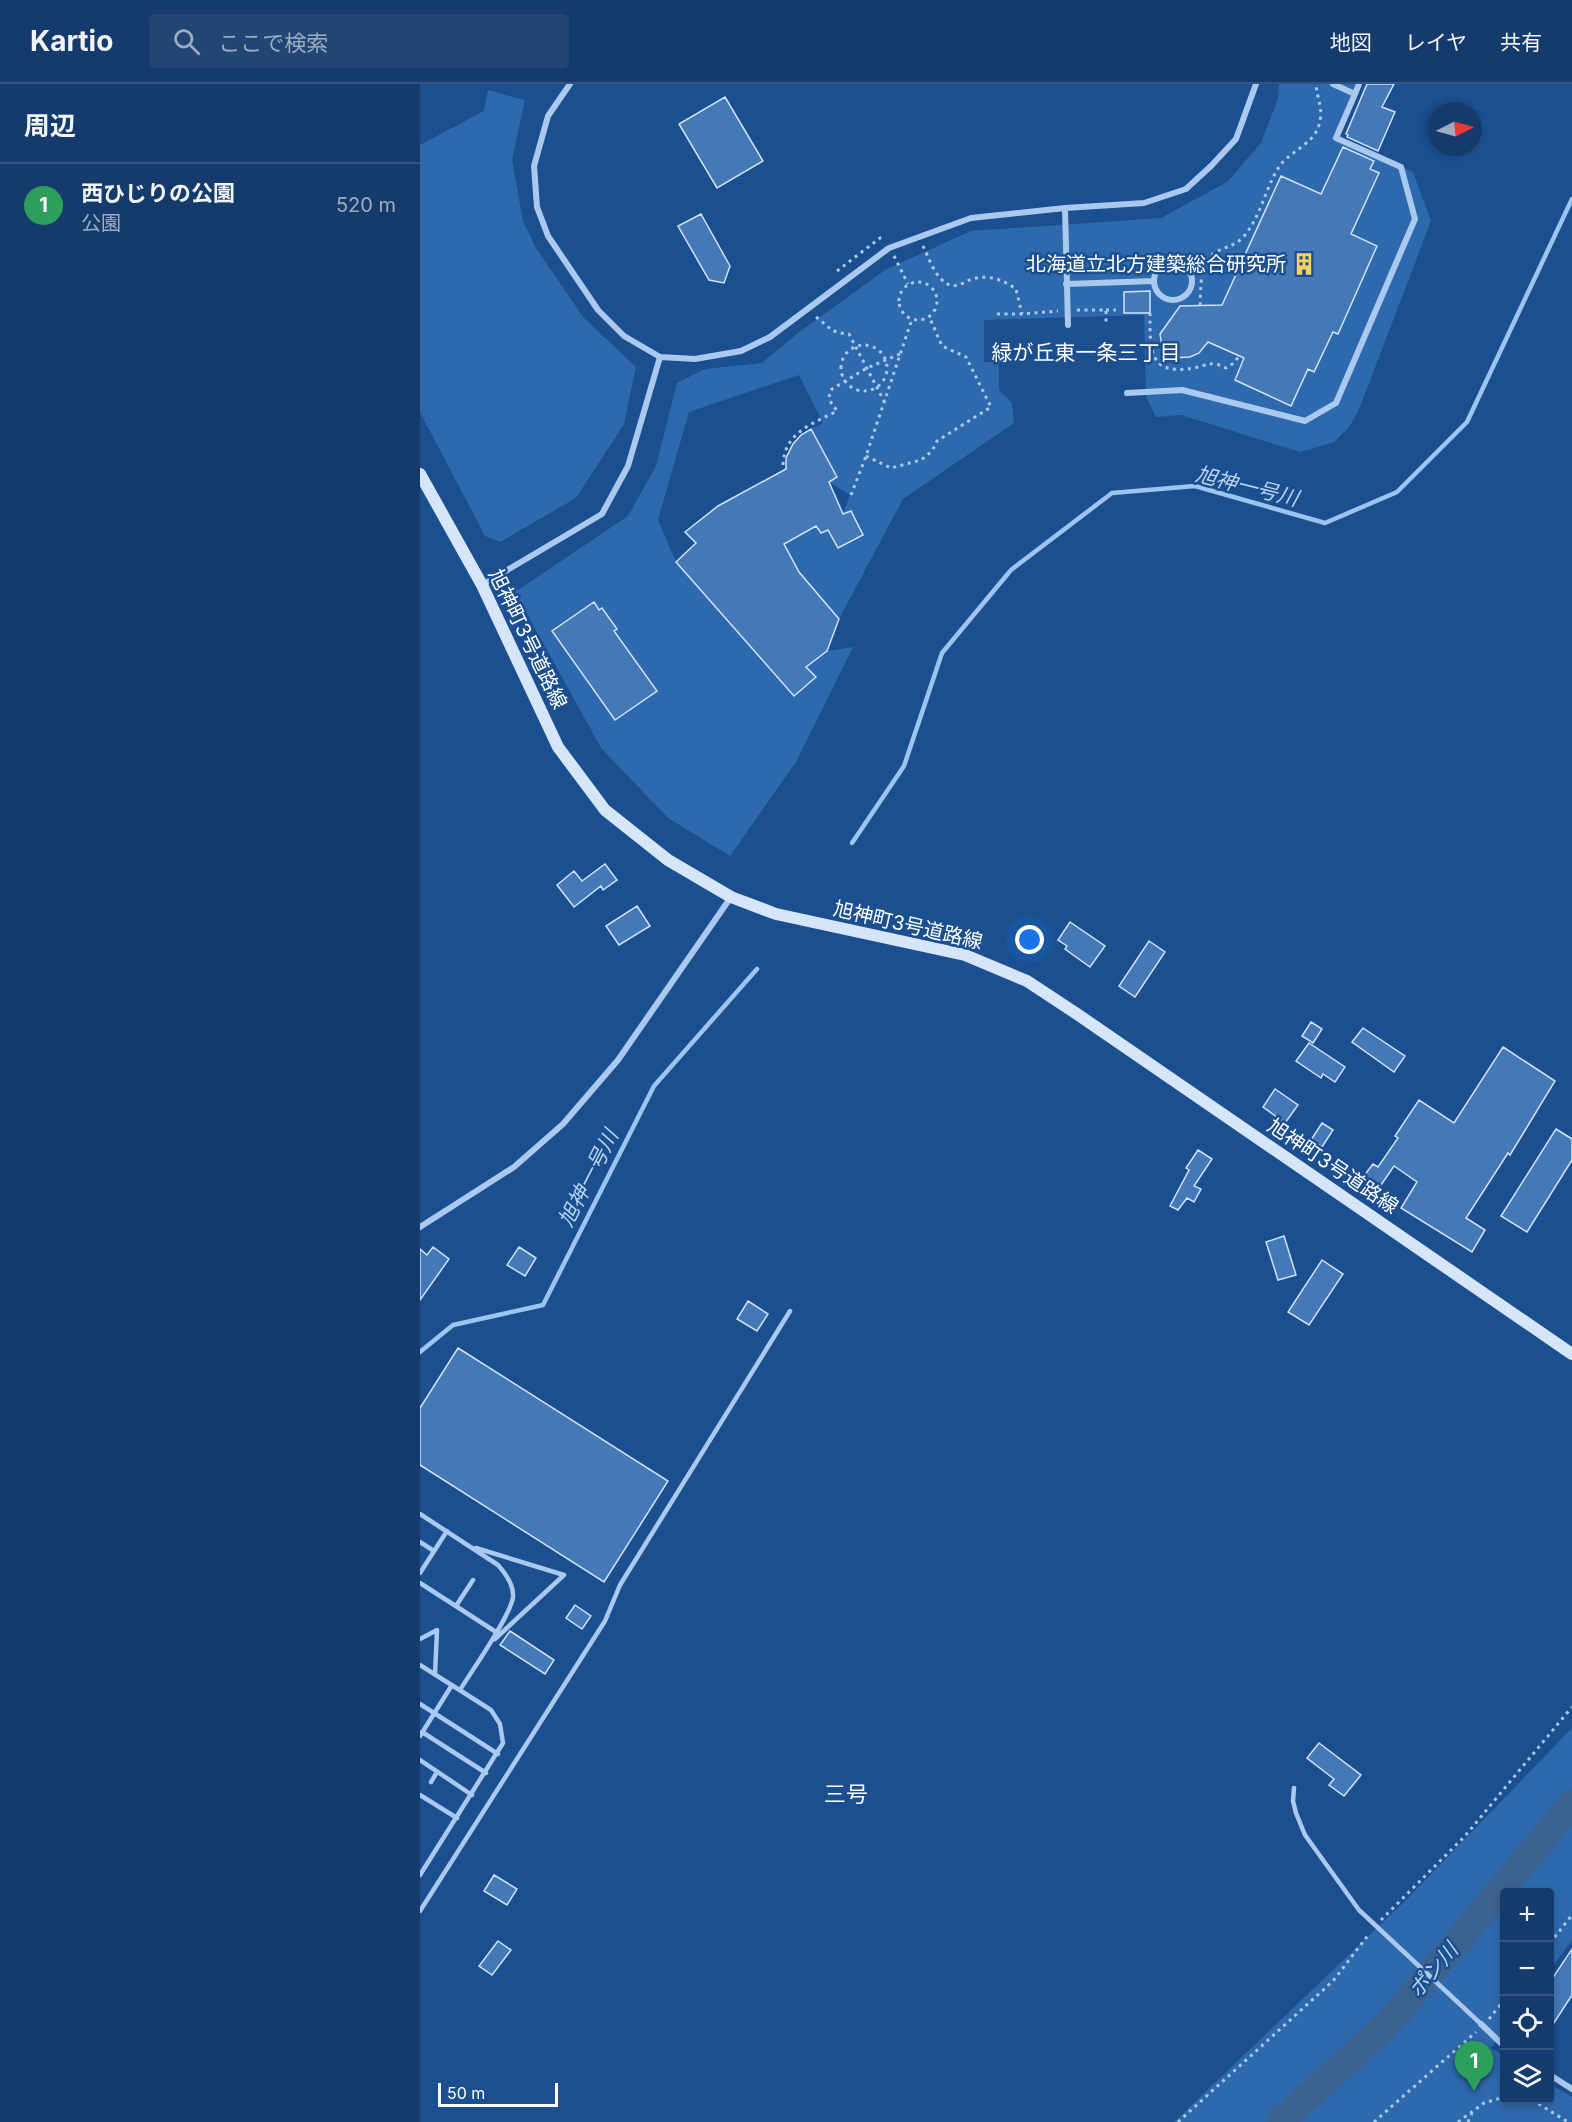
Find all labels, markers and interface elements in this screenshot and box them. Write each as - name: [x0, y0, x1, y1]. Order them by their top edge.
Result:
- search box: [149, 14, 569, 68]
- text: Kartio: [30, 24, 113, 58]
- icon: search: [170, 25, 203, 58]
- text: ここで検索: [218, 30, 328, 56]
- text: 地図: [1330, 30, 1372, 55]
- text: レイヤ: [1405, 30, 1467, 55]
- text: 共有: [1500, 30, 1542, 55]
- north arrow: [1428, 102, 1482, 156]
- text: 周辺: [24, 110, 76, 141]
- text: 西ひじりの公園: [81, 180, 235, 206]
- text: 1: [39, 193, 48, 217]
- text: 520 m: [336, 193, 396, 217]
- text: 公園: [81, 211, 121, 235]
- building icon: 北海道立北方建築総合研究所: [1291, 251, 1317, 277]
- place label: 北海道立北方建築総合研究所: [1026, 252, 1286, 276]
- district label: 緑が丘東一条三丁目: [992, 340, 1181, 365]
- water label: 旭神一号川: [1193, 461, 1303, 511]
- street label: 旭神町3号道路線: [484, 565, 572, 713]
- street label: 旭神町3号道路線: [831, 896, 985, 954]
- your location: [1015, 925, 1044, 954]
- street label: 旭神町3号道路線: [1263, 1113, 1403, 1219]
- water label: 旭神一号川: [553, 1124, 624, 1230]
- district label: 三号: [824, 1781, 868, 1807]
- map controls: [1500, 1888, 1554, 2104]
- button: +: [1500, 1888, 1554, 1942]
- water label: ポン川: [1403, 1936, 1464, 2002]
- button: −: [1500, 1942, 1554, 1996]
- button: locate: [1500, 1996, 1554, 2050]
- pin: 1: [1454, 2042, 1494, 2091]
- button: layers: [1500, 2050, 1554, 2104]
- scale bar: [438, 2080, 558, 2108]
- text: 50 m: [447, 2083, 485, 2103]

